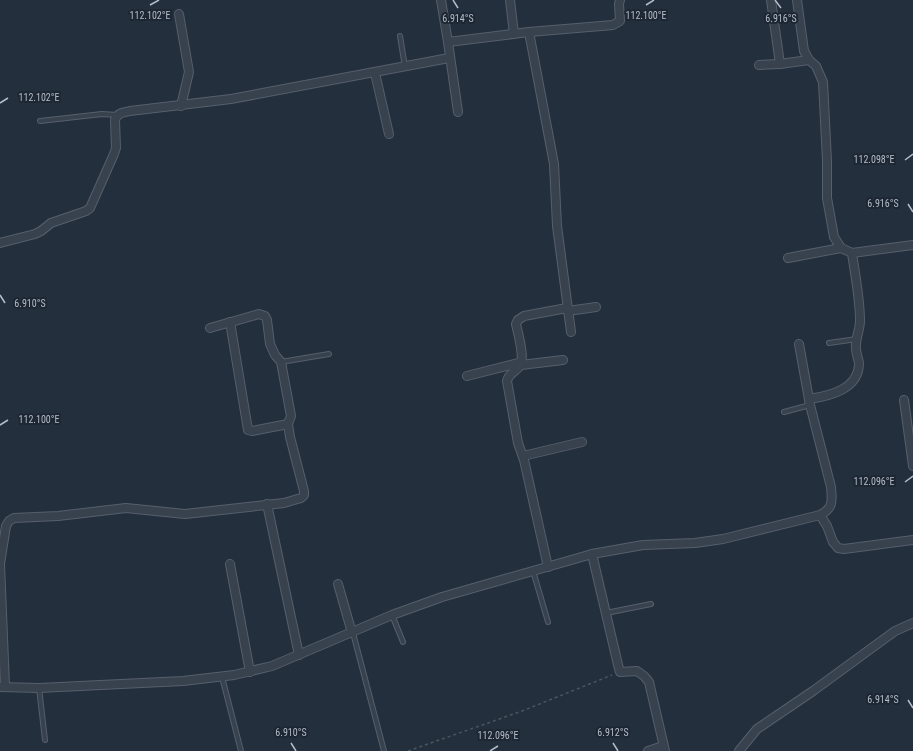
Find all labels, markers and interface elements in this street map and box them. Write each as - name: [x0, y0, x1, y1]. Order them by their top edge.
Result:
- text: 112.102°E: [130, 10, 171, 21]
- text: 112.100°E: [626, 10, 667, 21]
- text: 6.914°S: [442, 13, 474, 24]
- text: 6.916°S: [765, 13, 797, 24]
- text: 112.102°E: [19, 92, 60, 103]
- text: 112.098°E: [854, 154, 895, 165]
- text: 6.916°S: [867, 198, 899, 209]
- text: 6.910°S: [14, 298, 46, 309]
- text: 112.100°E: [19, 414, 60, 425]
- text: 112.096°E: [854, 476, 895, 487]
- text: 6.914°S: [867, 694, 899, 705]
- text: 6.910°S: [275, 727, 307, 738]
- text: 6.912°S: [597, 727, 629, 738]
- text: 112.096°E: [478, 730, 519, 741]

